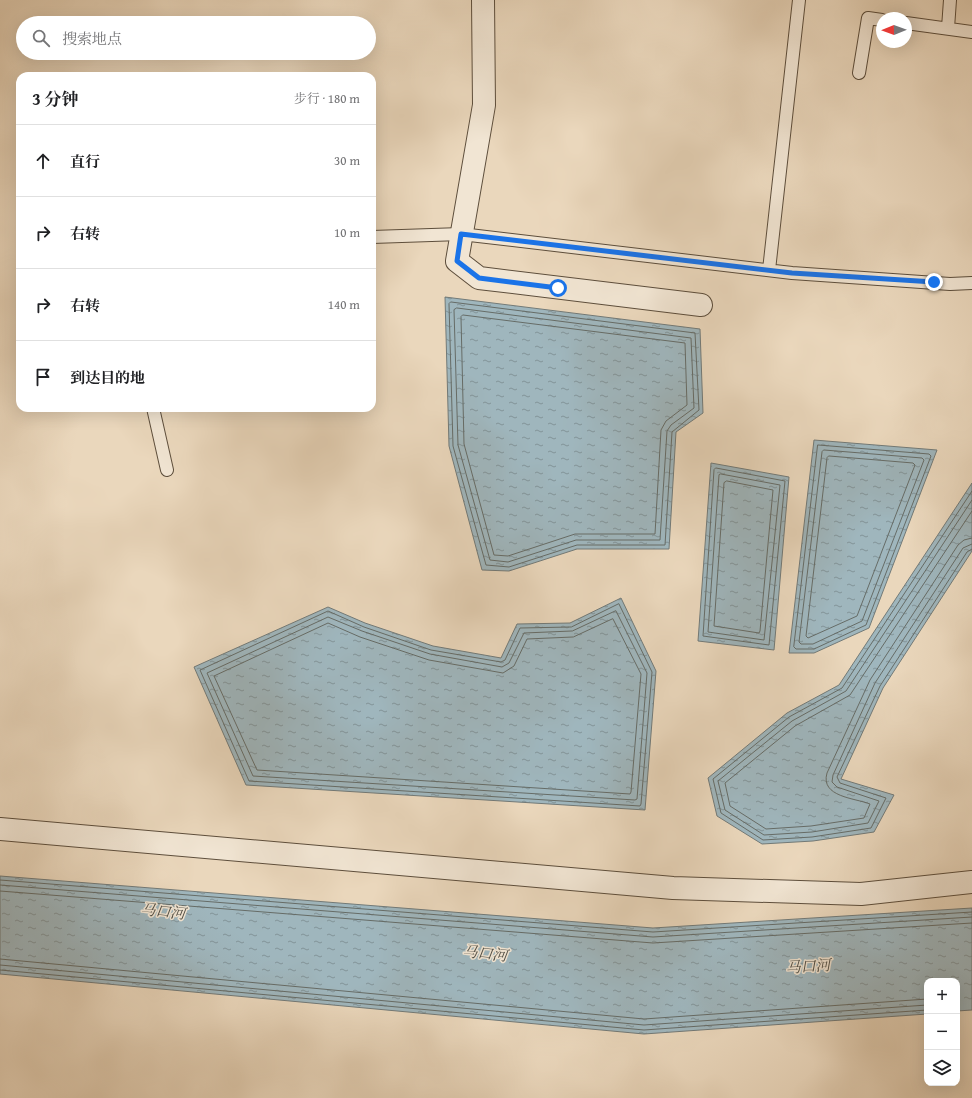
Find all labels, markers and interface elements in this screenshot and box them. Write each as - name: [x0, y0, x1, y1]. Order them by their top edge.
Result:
- north arrow: [876, 12, 912, 48]
- search box: [16, 16, 376, 60]
- icon: search: [30, 27, 52, 49]
- text: 搜索地点: [62, 28, 122, 49]
- text: 3 分钟: [32, 86, 79, 111]
- text: 步行 · 180 m: [294, 89, 360, 108]
- icon: ahead: [32, 150, 54, 172]
- text: 直行: [70, 151, 100, 172]
- text: 30 m: [334, 151, 360, 170]
- icon: right: [32, 222, 54, 244]
- text: 右转: [70, 223, 100, 244]
- text: 10 m: [334, 223, 360, 242]
- route end: [925, 273, 943, 291]
- route start: [549, 279, 567, 297]
- icon: right: [32, 294, 54, 316]
- text: 右转: [70, 295, 100, 316]
- text: 140 m: [328, 295, 360, 314]
- icon: arrive: [32, 366, 54, 388]
- text: 到达目的地: [70, 367, 145, 388]
- water label: 马口河: [139, 898, 190, 925]
- water label: 马口河: [461, 940, 512, 967]
- water label: 马口河: [785, 954, 834, 978]
- map controls: [924, 978, 960, 1086]
- button: +: [924, 978, 960, 1014]
- button: −: [924, 1014, 960, 1050]
- button: layers: [924, 1050, 960, 1086]

